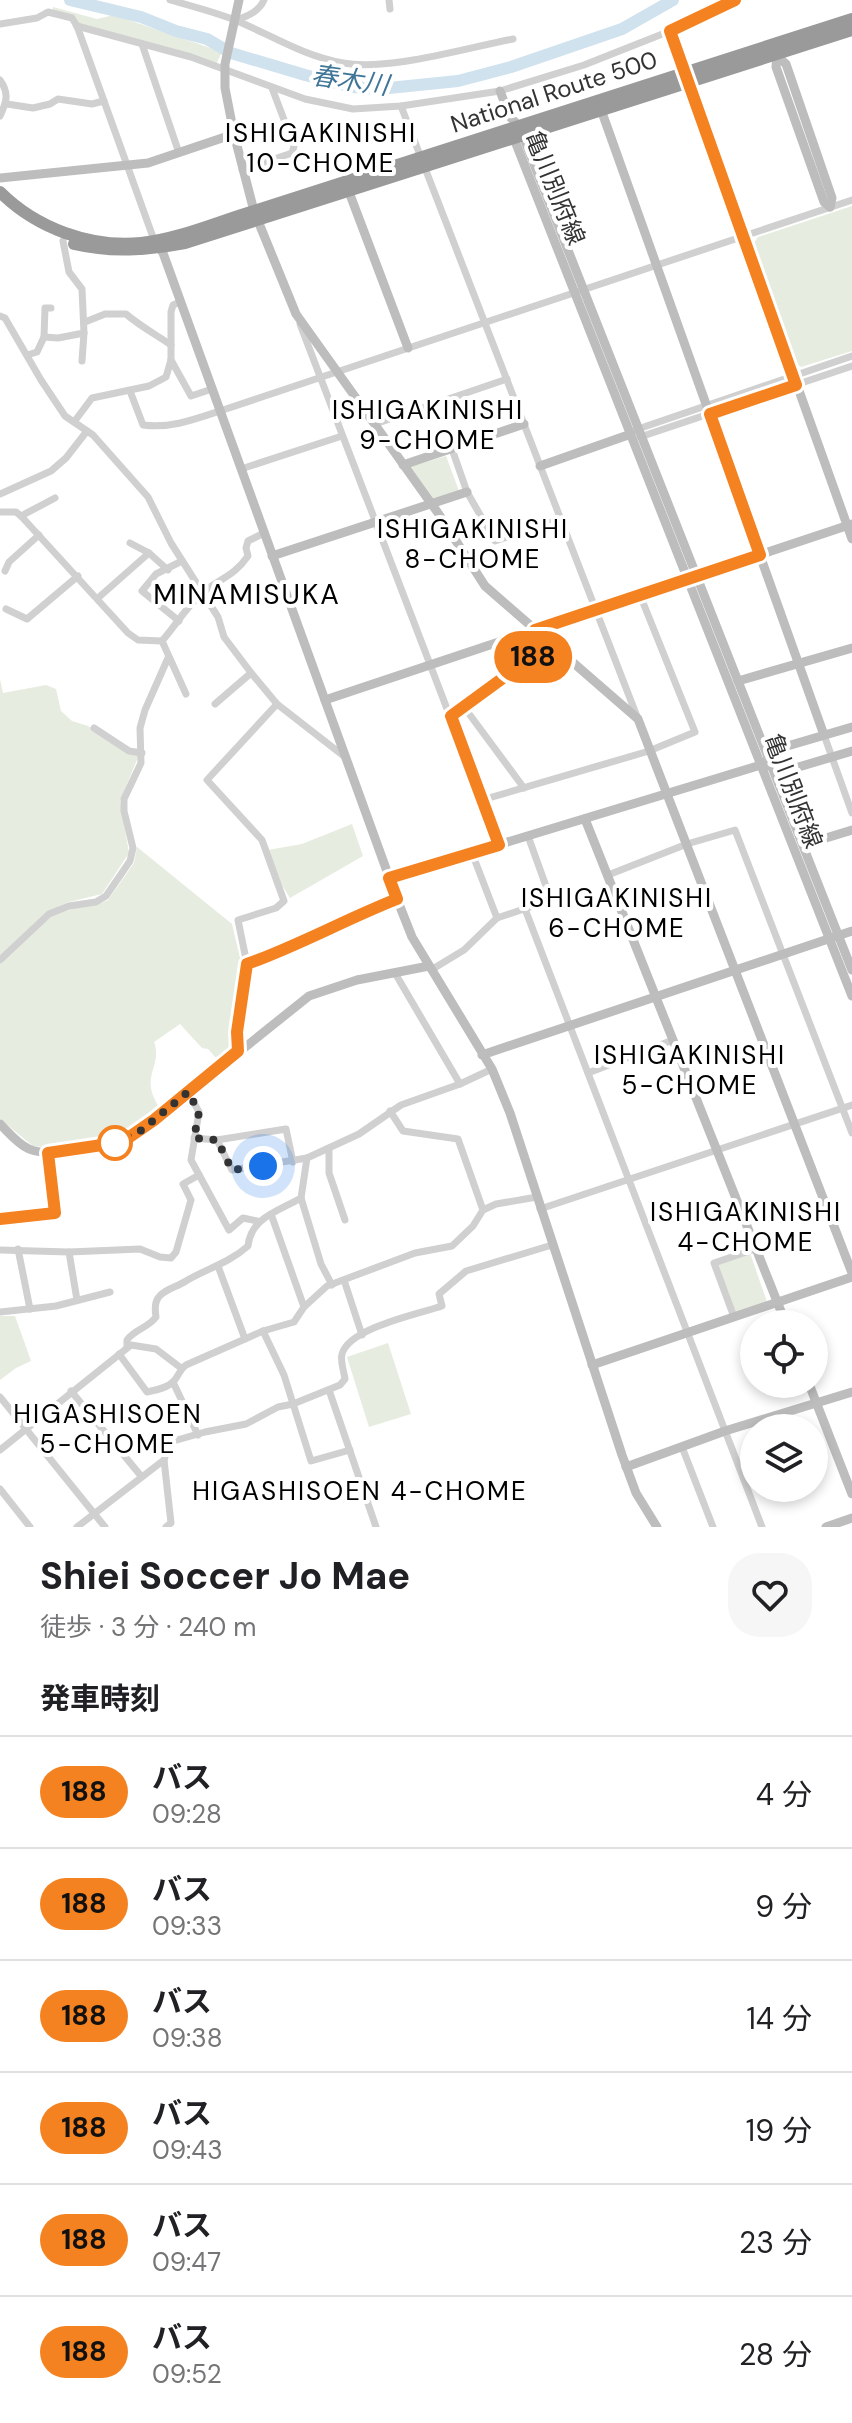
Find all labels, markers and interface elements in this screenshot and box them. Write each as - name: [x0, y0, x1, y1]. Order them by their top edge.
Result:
- street label: National Route 500: [447, 44, 661, 140]
- water label: 春木川: [309, 58, 394, 103]
- district label: ISHIGAKINISHI 10-CHOME: [225, 116, 417, 180]
- street label: 亀川別府線: [519, 126, 592, 249]
- district label: ISHIGAKINISHI 9-CHOME: [332, 393, 524, 457]
- district label: ISHIGAKINISHI 8-CHOME: [377, 512, 569, 576]
- district label: MINAMISUKA: [153, 576, 341, 613]
- line badge: 188: [487, 631, 579, 683]
- text: 188: [510, 638, 556, 675]
- street label: 亀川別府線: [757, 729, 829, 852]
- district label: ISHIGAKINISHI 6-CHOME: [521, 881, 713, 945]
- district label: ISHIGAKINISHI 5-CHOME: [594, 1038, 786, 1102]
- unlabelled marker: [98, 1126, 132, 1160]
- your location: [243, 1146, 283, 1186]
- district label: ISHIGAKINISHI 4-CHOME: [650, 1195, 842, 1259]
- map controls: [740, 1310, 828, 1502]
- button: locate: [740, 1310, 828, 1398]
- district label: HIGASHISOEN 5-CHOME: [13, 1397, 203, 1461]
- button: layers: [740, 1414, 828, 1502]
- district label: HIGASHISOEN 4-CHOME: [192, 1474, 528, 1508]
- text: Shiei Soccer Jo Mae: [40, 1551, 410, 1601]
- button: heart: [728, 1553, 812, 1637]
- text: 徒歩 · 3 分 · 240 m: [40, 1610, 256, 1644]
- text: 発車時刻: [40, 1679, 160, 1718]
- text: バス: [152, 1758, 212, 1797]
- text: 188: [61, 1773, 107, 1810]
- text: 4 分: [756, 1775, 812, 1814]
- text: 09:28: [152, 1797, 222, 1831]
- text: バス: [152, 1870, 212, 1909]
- text: 188: [61, 1885, 107, 1922]
- text: 9 分: [755, 1887, 812, 1926]
- text: 09:33: [152, 1909, 222, 1943]
- text: バス: [152, 1982, 212, 2021]
- text: 188: [61, 1997, 107, 2034]
- text: 14 分: [746, 1999, 812, 2038]
- text: 09:38: [152, 2021, 223, 2055]
- text: バス: [152, 2094, 212, 2133]
- text: 188: [61, 2109, 107, 2146]
- text: 19 分: [746, 2111, 812, 2150]
- text: 09:43: [152, 2133, 223, 2167]
- text: バス: [152, 2206, 212, 2245]
- text: 188: [61, 2221, 107, 2258]
- text: 23 分: [739, 2223, 812, 2262]
- text: 09:47: [152, 2245, 221, 2279]
- text: バス: [152, 2318, 212, 2357]
- text: 188: [61, 2333, 107, 2370]
- text: 28 分: [739, 2335, 812, 2374]
- text: 09:52: [152, 2357, 222, 2391]

